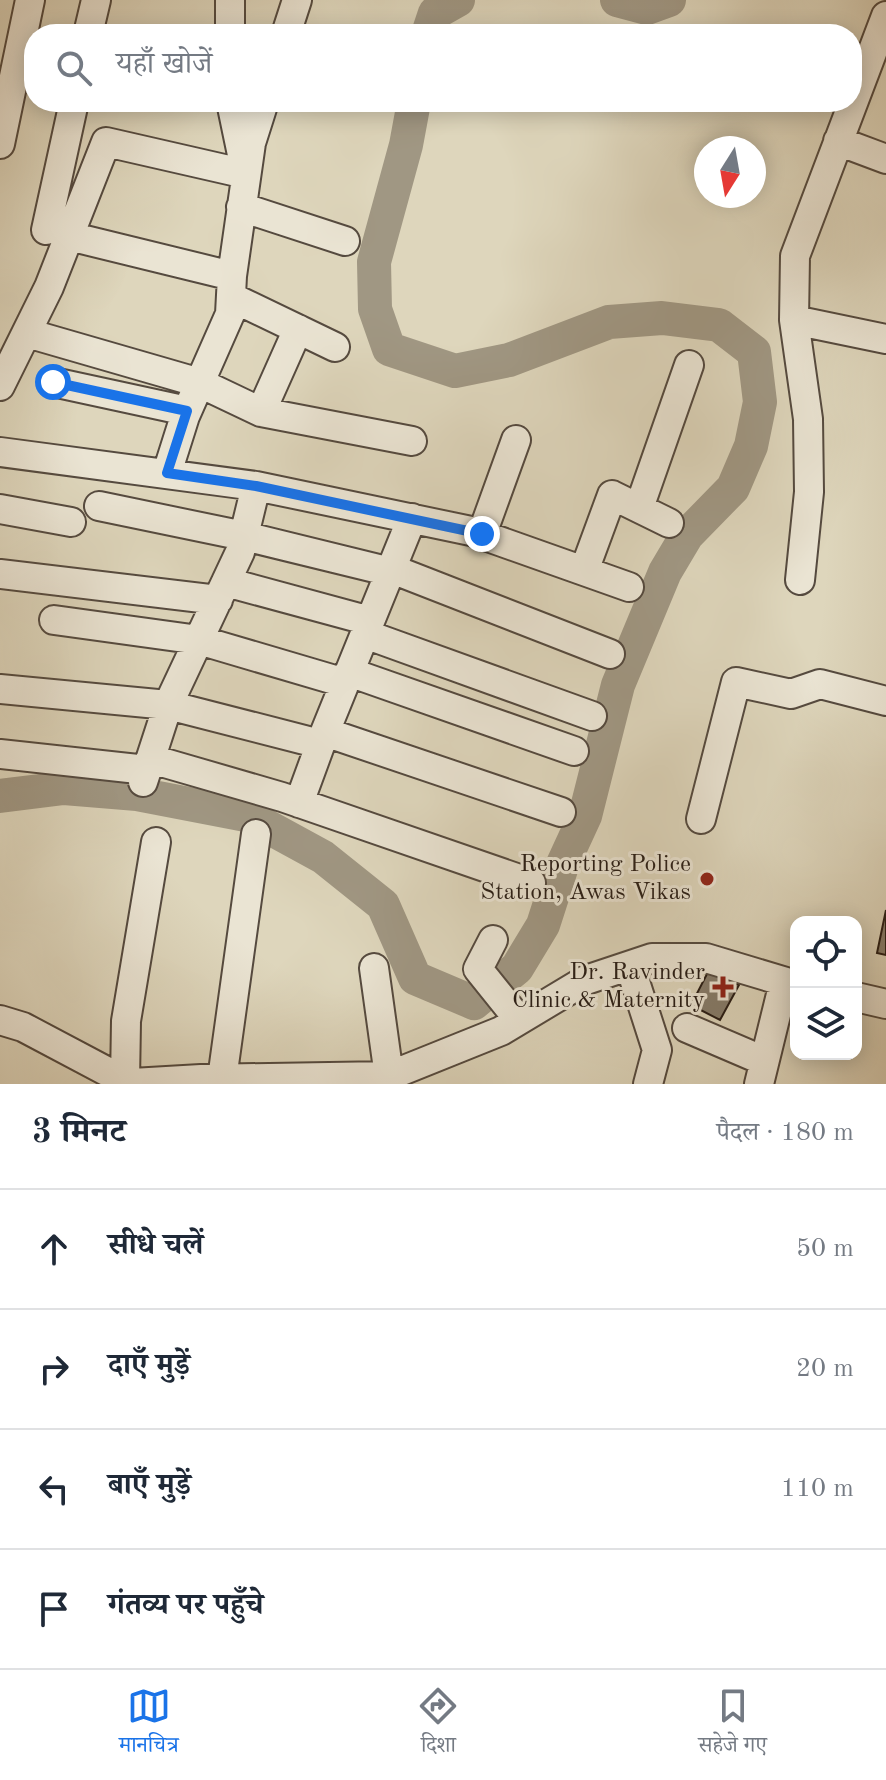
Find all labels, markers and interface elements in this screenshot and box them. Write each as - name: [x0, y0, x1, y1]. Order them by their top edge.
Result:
- search box: [24, 24, 862, 112]
- icon: search: [52, 46, 96, 90]
- text: यहाँ खोजें: [116, 50, 212, 80]
- north arrow: [694, 136, 766, 208]
- route start: [35, 364, 71, 400]
- route end: [464, 516, 500, 552]
- place label: Reporting Police Station, Awas Vikas: [480, 853, 691, 905]
- marker: Reporting Police Station, Awas Vikas: [698, 870, 716, 888]
- map controls: [790, 916, 862, 1060]
- button: locate: [790, 916, 862, 988]
- place label: Dr. Ravinder Clinic & Maternity: [512, 961, 705, 1013]
- marker: Dr. Ravinder Clinic & Maternity: [712, 976, 734, 998]
- button: layers: [790, 988, 862, 1060]
- text: 3 मिनट: [32, 1116, 126, 1150]
- text: पैदल · 180 m: [716, 1120, 854, 1146]
- icon: ahead: [32, 1227, 76, 1271]
- text: सीधे चलें: [108, 1231, 203, 1261]
- text: 50 m: [796, 1236, 854, 1262]
- icon: right: [32, 1347, 76, 1391]
- text: दाएँ मुड़ें: [108, 1351, 190, 1381]
- text: 20 m: [796, 1356, 854, 1382]
- icon: left: [32, 1467, 76, 1511]
- text: बाएँ मुड़ें: [108, 1471, 191, 1501]
- text: 110 m: [781, 1476, 854, 1502]
- icon: arrive: [32, 1587, 76, 1631]
- text: गंतव्य पर पहुँचे: [108, 1591, 264, 1621]
- tab: मानचित्र: [119, 1684, 179, 1766]
- tab: दिशा: [416, 1684, 460, 1766]
- tab: सहेजे गए: [698, 1684, 767, 1766]

